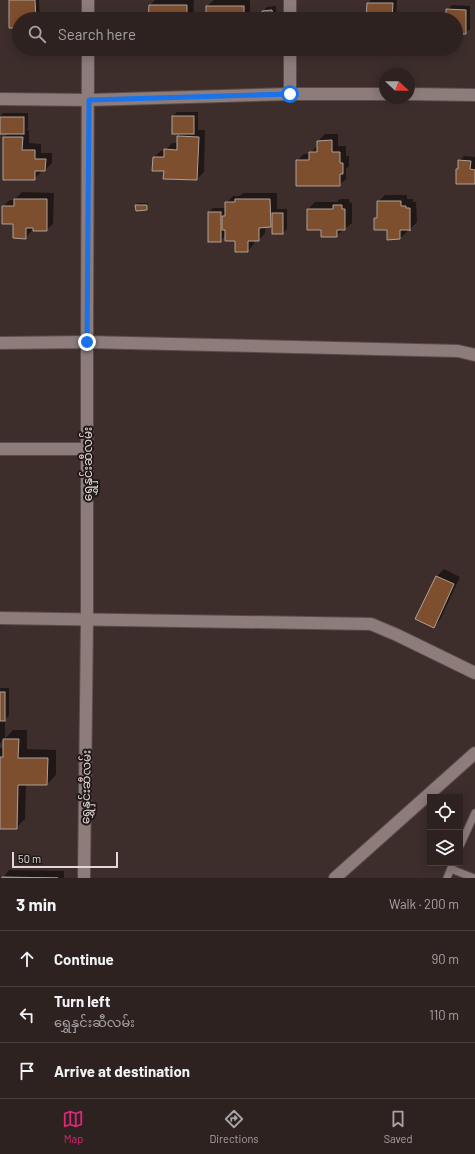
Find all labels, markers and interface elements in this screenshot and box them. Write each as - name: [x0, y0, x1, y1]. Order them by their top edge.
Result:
- search box: [12, 12, 463, 56]
- icon: search: [26, 23, 48, 45]
- text: Search here: [58, 25, 136, 43]
- north arrow: [379, 68, 415, 104]
- route start: [281, 85, 299, 103]
- route end: [78, 333, 96, 351]
- street label: ရွှေနှင်းဆီလမ်း: [79, 427, 98, 501]
- street label: ရွှေနှင်းဆီလမ်း: [76, 750, 97, 824]
- map controls: [427, 794, 463, 866]
- button: locate: [427, 794, 463, 830]
- button: layers: [427, 830, 463, 866]
- scale bar: [12, 850, 118, 869]
- text: 50 m: [18, 852, 41, 865]
- text: 3 min: [16, 894, 56, 914]
- text: Walk · 200 m: [389, 896, 459, 912]
- icon: ahead: [16, 948, 38, 970]
- text: Continue: [54, 950, 114, 968]
- text: 90 m: [432, 951, 459, 967]
- text: Turn left: [54, 992, 110, 1010]
- icon: left: [16, 1004, 38, 1026]
- text: 110 m: [429, 1007, 459, 1023]
- text: ရွှေနှင်းဆီလမ်း: [54, 1014, 135, 1030]
- icon: arrive: [16, 1060, 38, 1082]
- text: Arrive at destination: [54, 1062, 190, 1080]
- tab: Map: [62, 1108, 84, 1145]
- tab: Directions: [209, 1108, 259, 1145]
- tab: Saved: [384, 1108, 413, 1145]

